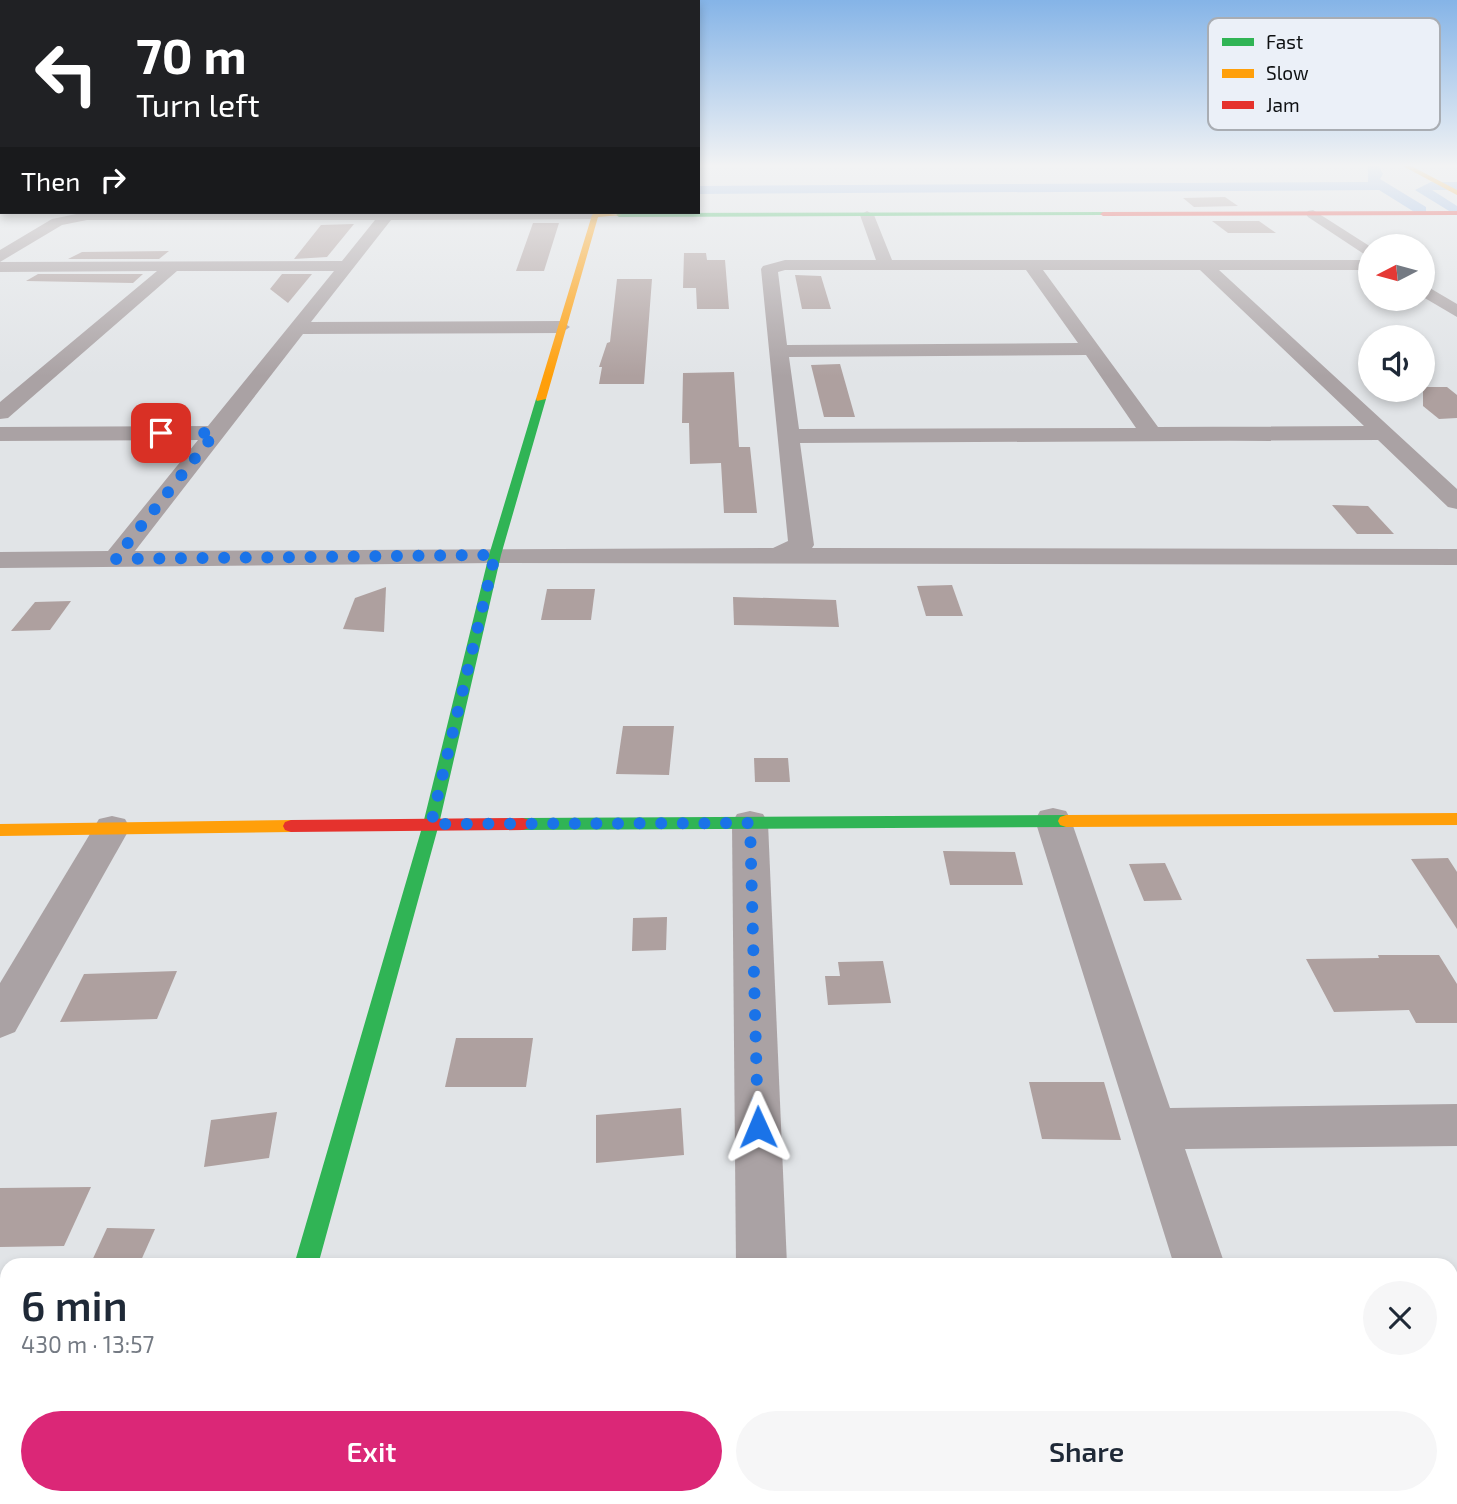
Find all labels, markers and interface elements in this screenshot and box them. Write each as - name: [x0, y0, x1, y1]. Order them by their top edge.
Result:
- legend: [1208, 18, 1440, 130]
- text: 70 m: [136, 25, 247, 84]
- icon: left: [21, 28, 112, 119]
- text: Fast: [1266, 30, 1303, 53]
- text: Slow: [1266, 61, 1309, 84]
- text: Turn left: [136, 85, 260, 123]
- text: Jam: [1266, 93, 1300, 116]
- icon: right: [94, 161, 132, 199]
- text: Then: [21, 165, 80, 196]
- north arrow: [1358, 234, 1435, 312]
- map controls: [1358, 234, 1435, 402]
- button: sound: [1358, 325, 1435, 402]
- pin: [131, 403, 191, 463]
- icon: arrive: [142, 414, 180, 452]
- position arrow: [721, 1090, 795, 1164]
- text: 6 min: [21, 1279, 128, 1329]
- button: close: [1363, 1281, 1437, 1355]
- text: 430 m · 13:57: [21, 1330, 154, 1358]
- button: Exit: [21, 1411, 722, 1491]
- button: Share: [736, 1411, 1437, 1491]

